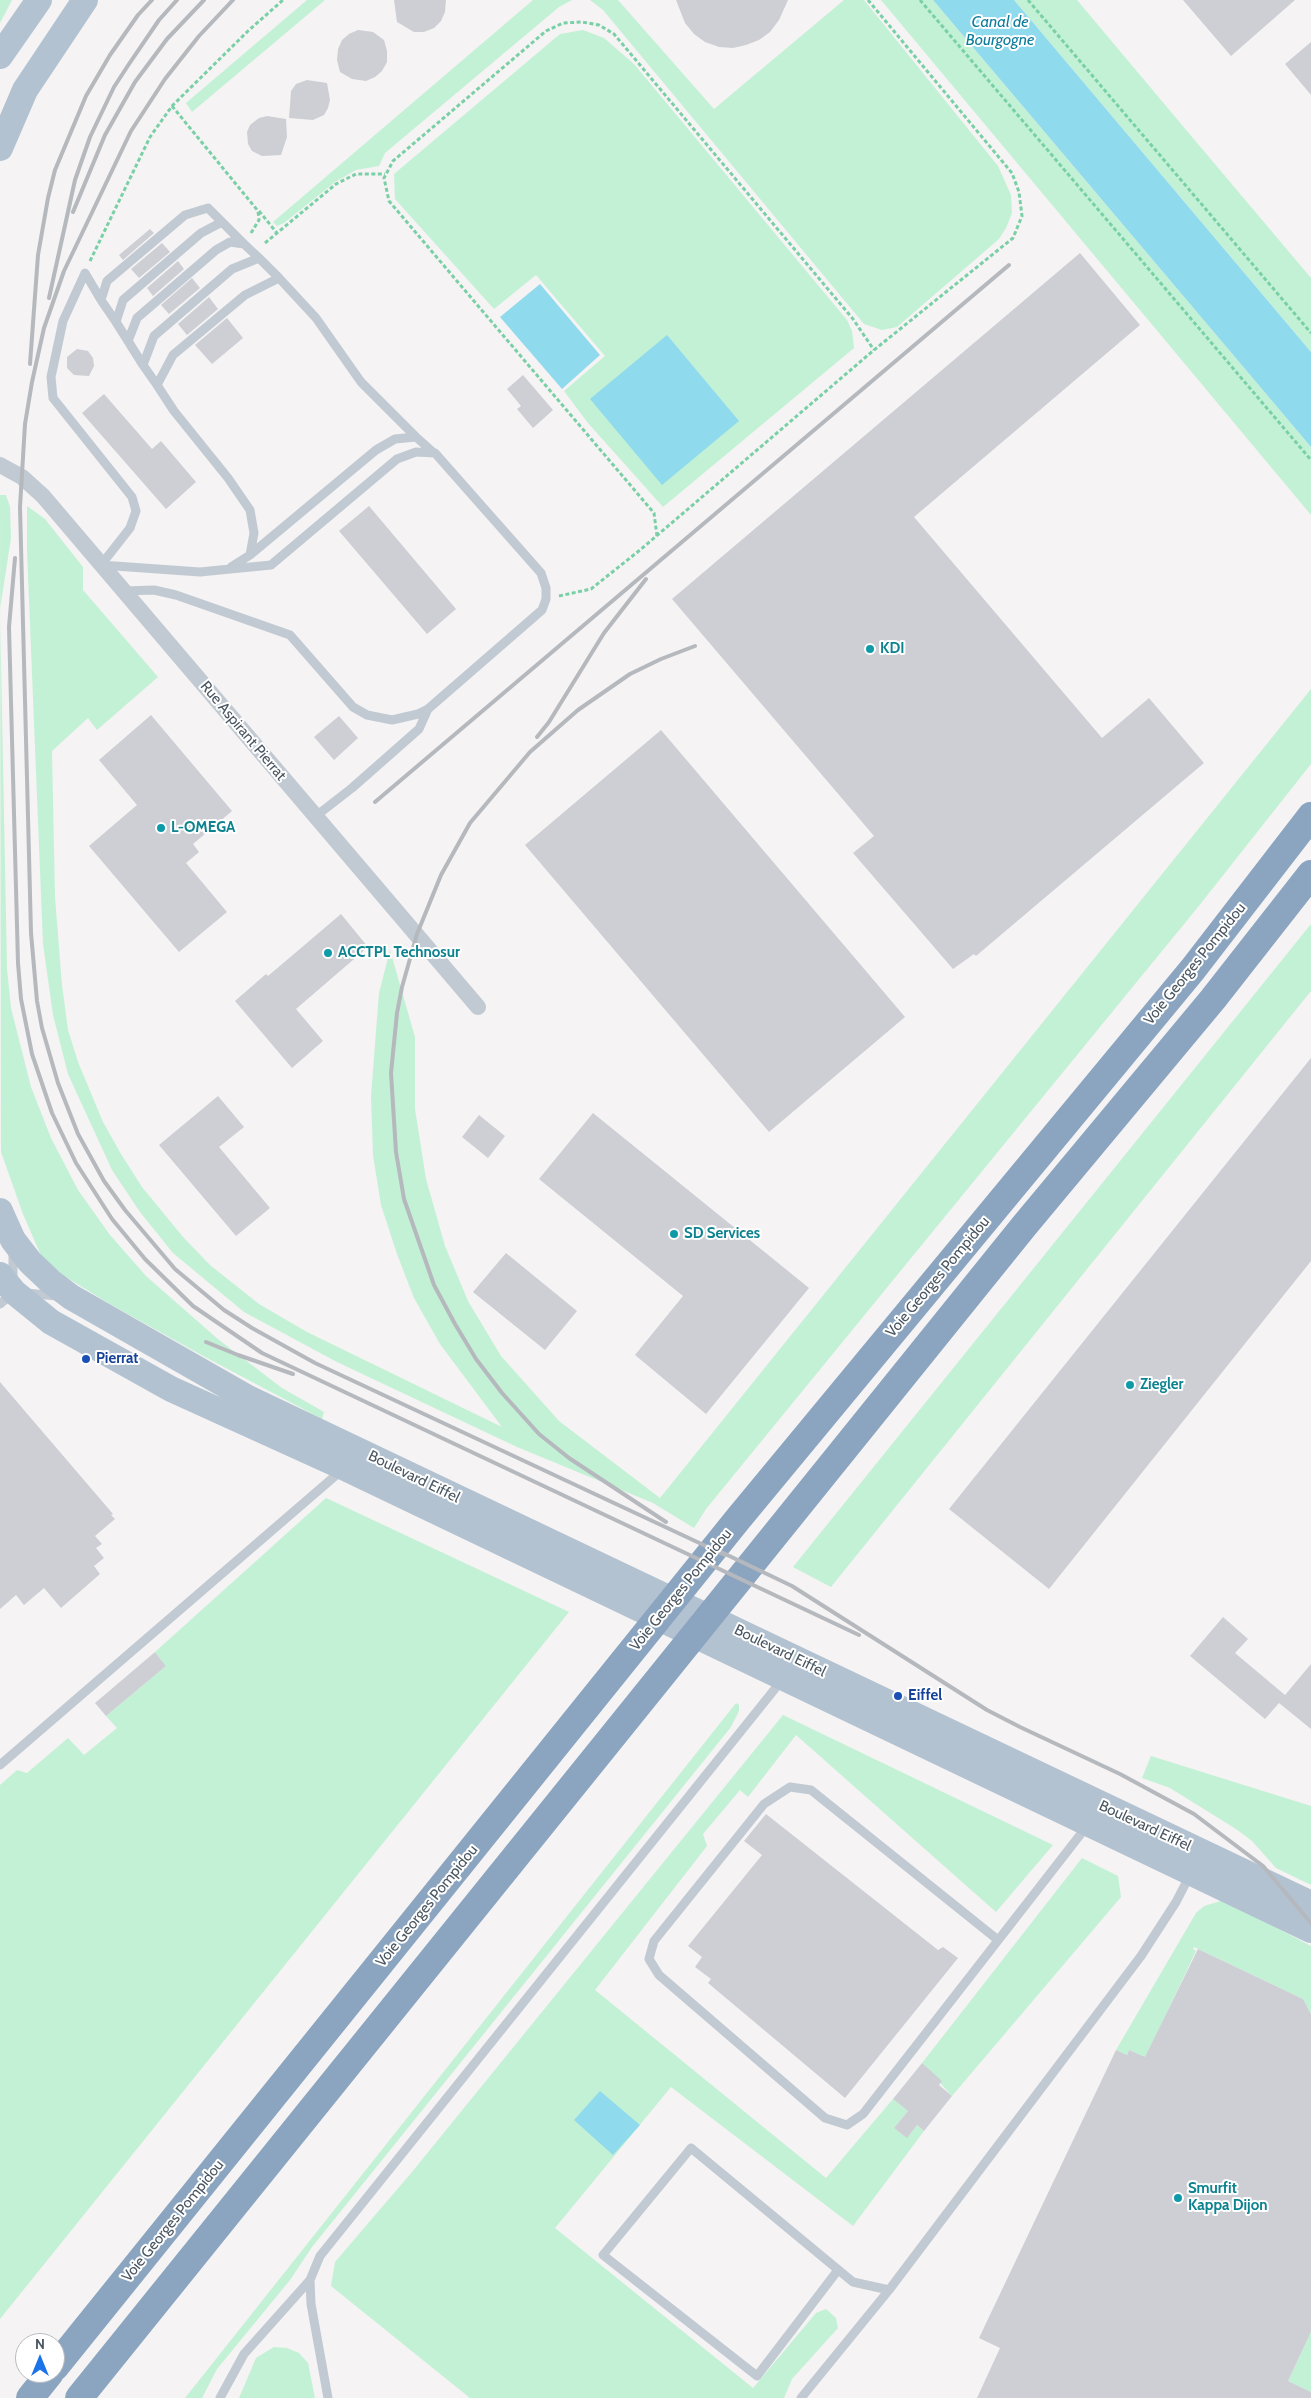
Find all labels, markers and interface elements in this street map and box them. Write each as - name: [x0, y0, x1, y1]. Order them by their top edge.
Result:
- water label: Canal de Bourgogne: [966, 12, 1034, 50]
- place label: KDI: [880, 640, 904, 658]
- marker: KDI: [864, 643, 876, 655]
- street label: Rue Aspirant Pierrat: [196, 678, 290, 784]
- place label: L-OMEGA: [171, 819, 235, 837]
- marker: L-OMEGA: [155, 822, 167, 834]
- street label: Voie Georges Pompidou: [1140, 899, 1250, 1029]
- place label: ACCTPL Technosur: [338, 944, 460, 962]
- marker: ACCTPL Technosur: [322, 947, 334, 959]
- street label: Voie Georges Pompidou: [882, 1213, 994, 1341]
- place label: SD Services: [684, 1225, 760, 1243]
- marker: SD Services: [668, 1228, 680, 1240]
- place label: Pierrat: [96, 1350, 138, 1368]
- marker: Pierrat: [80, 1353, 92, 1365]
- place label: Ziegler: [1140, 1376, 1183, 1394]
- marker: Ziegler: [1124, 1379, 1136, 1391]
- street label: Boulevard Eiffel: [365, 1447, 463, 1507]
- street label: Voie Georges Pompidou: [626, 1525, 736, 1655]
- street label: Boulevard Eiffel: [731, 1621, 829, 1681]
- place label: Eiffel: [908, 1687, 942, 1705]
- marker: Eiffel: [892, 1690, 904, 1702]
- street label: Boulevard Eiffel: [1096, 1797, 1194, 1855]
- street label: Voie Georges Pompidou: [372, 1841, 482, 1971]
- street label: Voie Georges Pompidou: [118, 2156, 228, 2286]
- place label: Smurfit Kappa Dijon: [1188, 2180, 1268, 2215]
- marker: Smurfit Kappa Dijon: [1172, 2192, 1184, 2204]
- north arrow: [15, 2333, 65, 2383]
- text: N: [35, 2335, 45, 2353]

